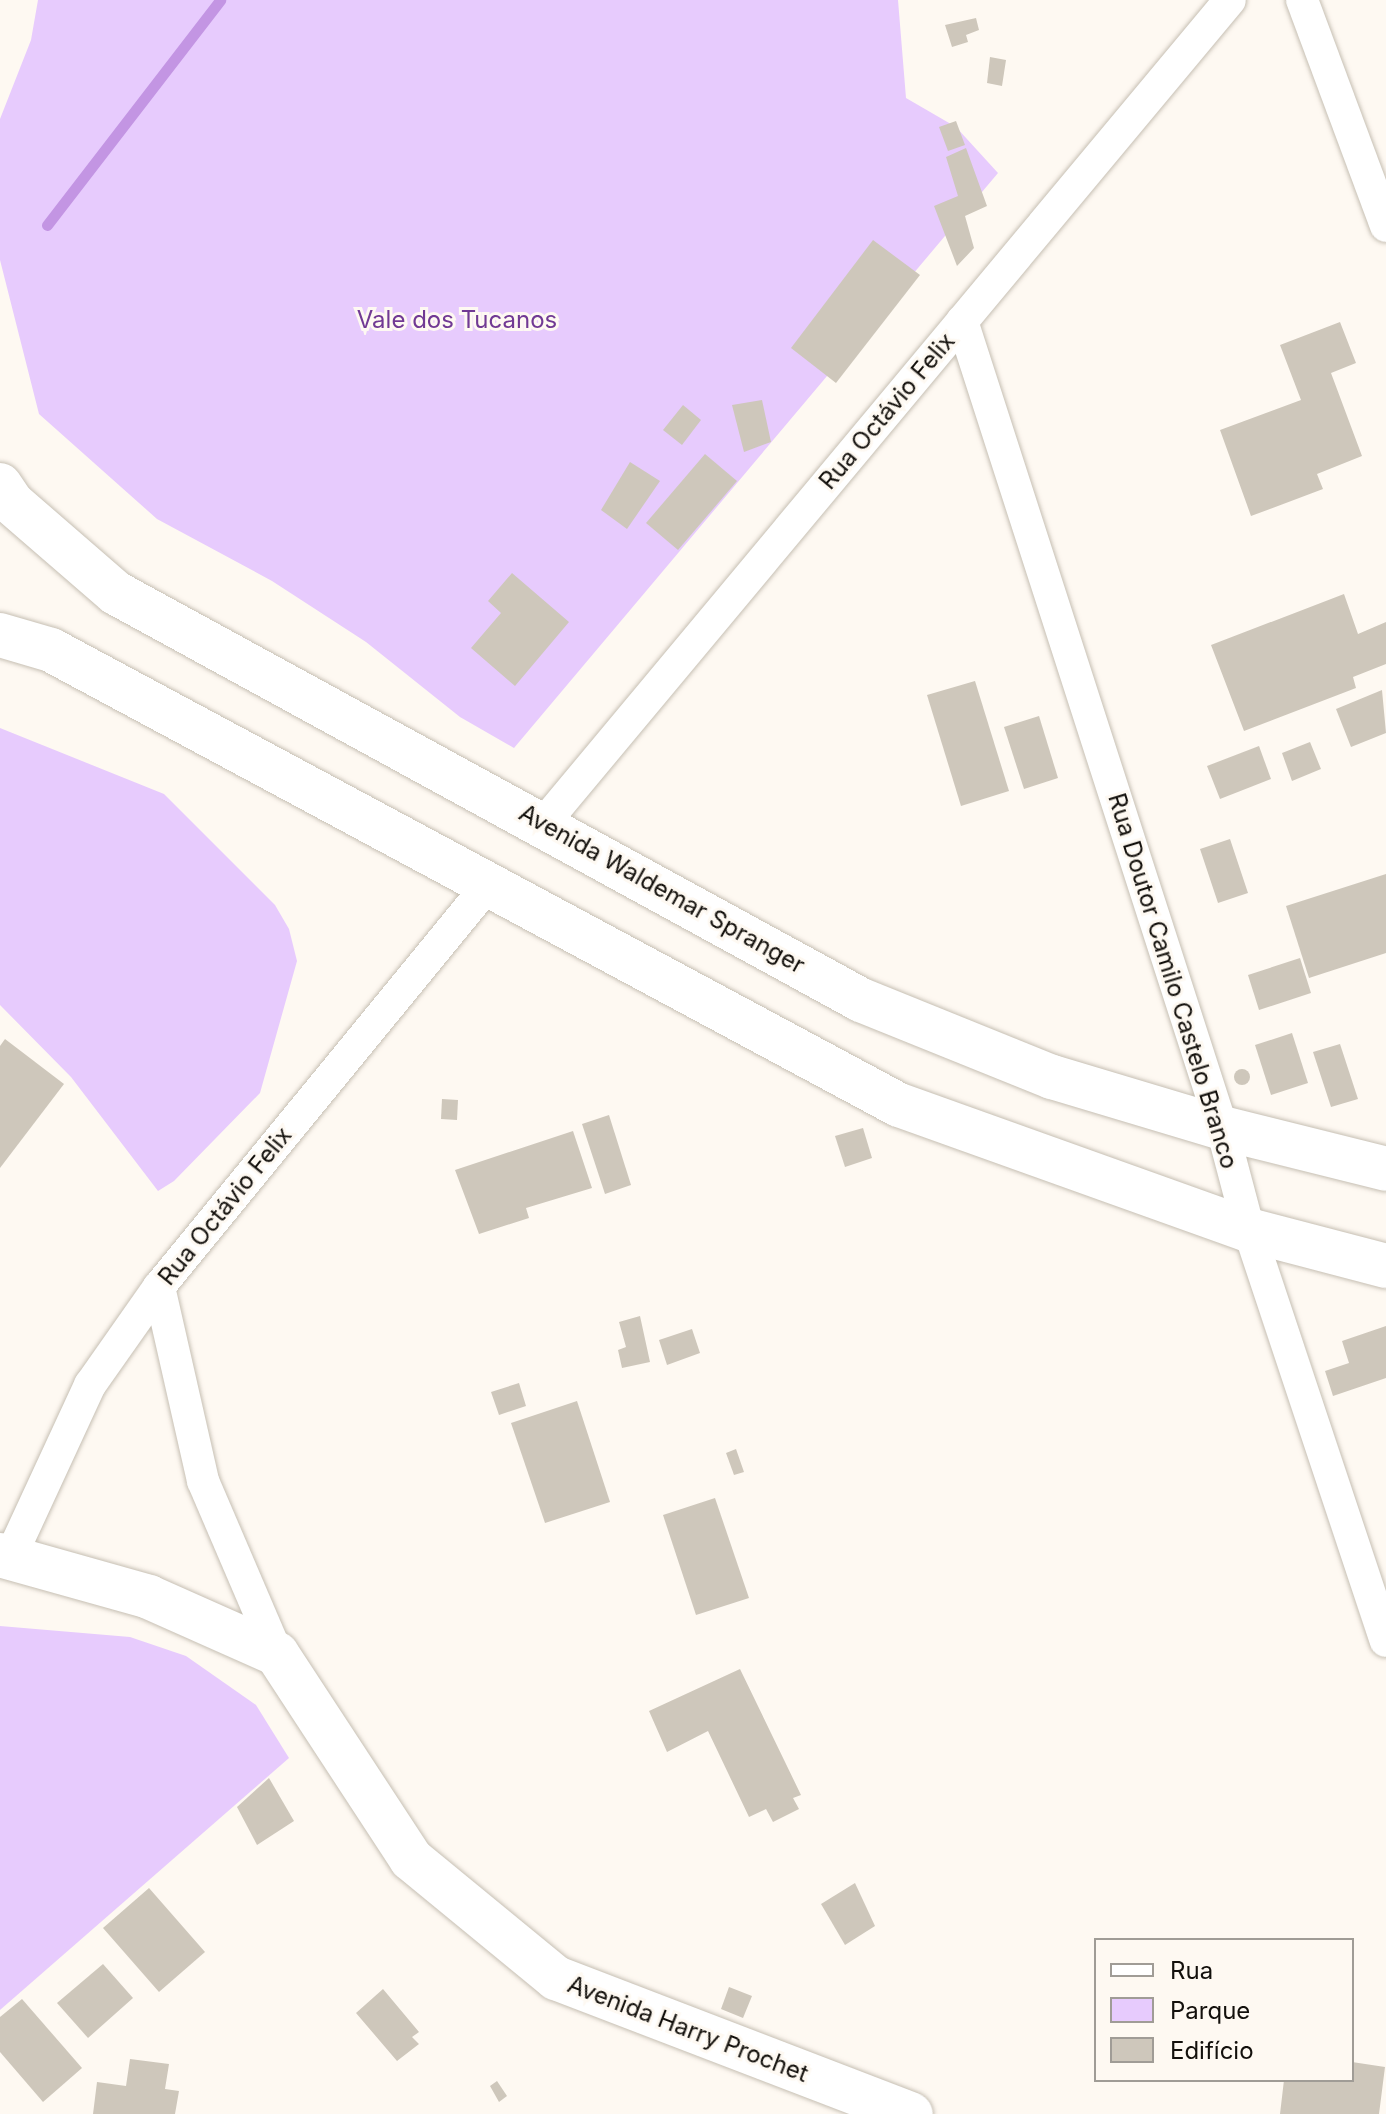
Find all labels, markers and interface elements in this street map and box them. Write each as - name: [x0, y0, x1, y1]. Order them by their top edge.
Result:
- park label: Vale dos Tucanos: [357, 306, 557, 334]
- street label: Rua Octávio Felix: [813, 327, 961, 495]
- street label: Rua Doutor Camilo Castelo Branco: [1102, 790, 1244, 1172]
- street label: Avenida Waldemar Spranger: [514, 798, 810, 980]
- street label: Rua Octávio Felix: [152, 1121, 298, 1291]
- legend: [1094, 1938, 1354, 2082]
- text: Rua: [1170, 1956, 1213, 1985]
- street label: Avenida Harry Prochet: [564, 1970, 812, 2088]
- text: Parque: [1170, 1996, 1250, 2025]
- text: Edifício: [1170, 2036, 1254, 2065]

